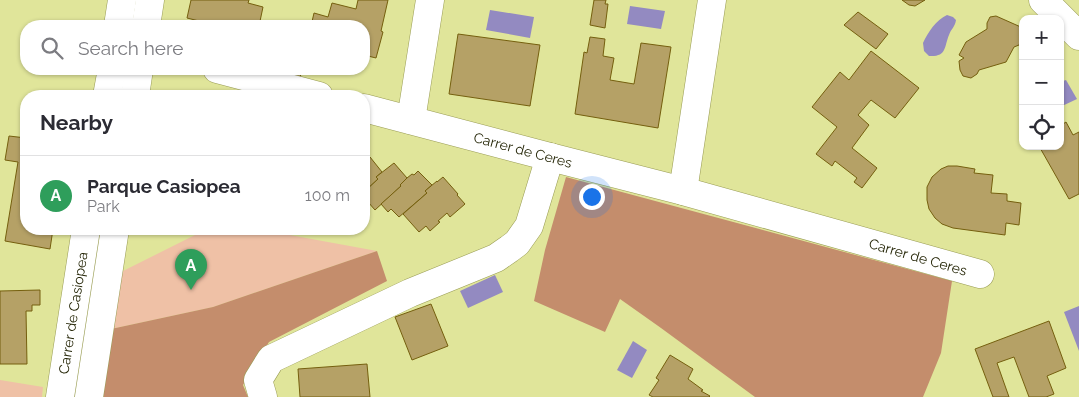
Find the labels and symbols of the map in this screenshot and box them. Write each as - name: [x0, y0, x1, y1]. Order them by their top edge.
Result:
- street label: Carrer de Ceres: [472, 129, 574, 171]
- your location: [579, 184, 605, 210]
- street label: Carrer de Ceres: [867, 235, 969, 279]
- pin: A: [175, 249, 207, 290]
- street label: Carrer de Casiopea: [55, 251, 91, 375]

